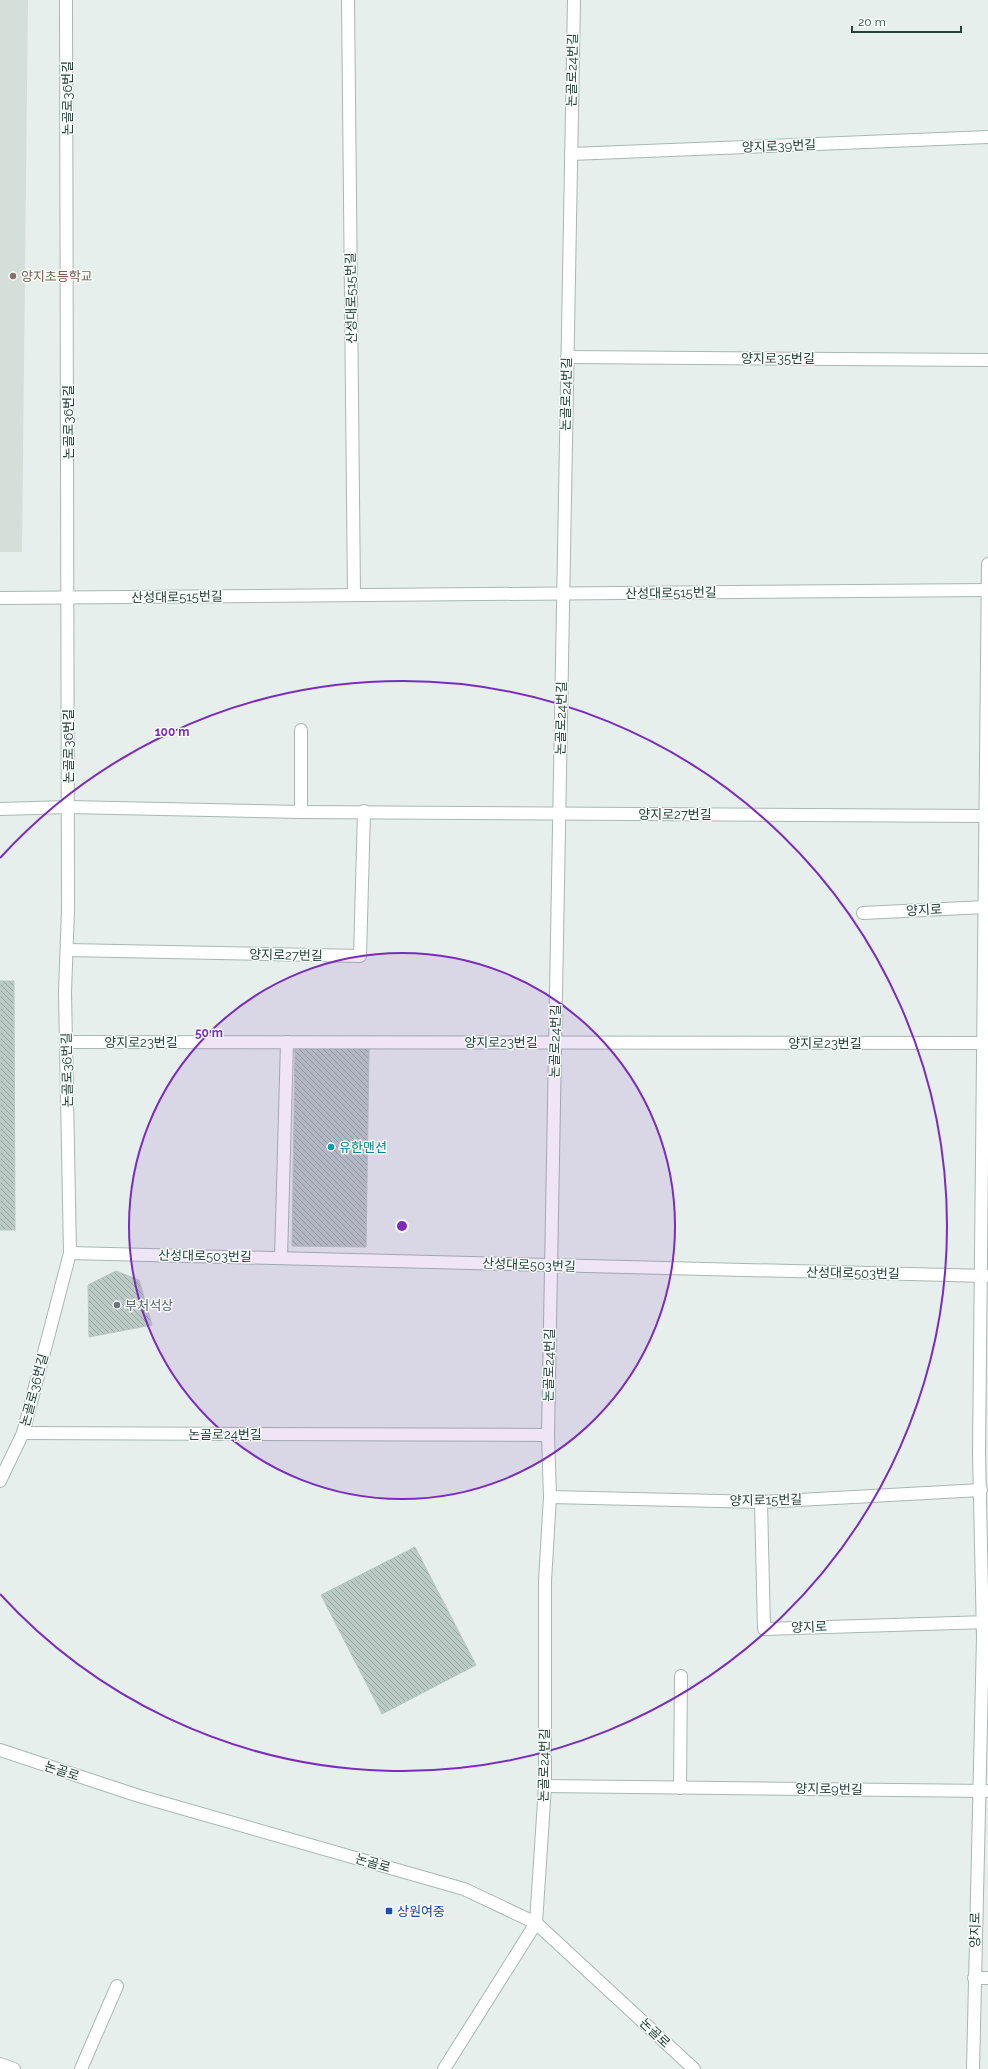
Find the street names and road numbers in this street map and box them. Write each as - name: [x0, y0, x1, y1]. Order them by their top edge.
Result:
- street label: 논골로24번길: [564, 33, 580, 107]
- street label: 논골로36번길: [60, 61, 75, 135]
- street label: 양지로39번길: [742, 137, 816, 155]
- street label: 산성대로515번길: [343, 252, 359, 344]
- street label: 양지로35번길: [741, 351, 815, 366]
- street label: 논골로24번길: [558, 357, 574, 431]
- street label: 논골로36번길: [61, 385, 76, 459]
- street label: 산성대로515번길: [625, 585, 717, 601]
- street label: 산성대로515번길: [131, 589, 223, 605]
- street label: 논골로24번길: [553, 681, 569, 755]
- street label: 논골로36번길: [61, 709, 76, 783]
- street label: 양지로27번길: [638, 807, 712, 822]
- street label: 양지로: [906, 902, 942, 918]
- street label: 양지로27번길: [249, 947, 323, 963]
- street label: 논골로24번길: [547, 1004, 563, 1078]
- street label: 논골로36번길: [59, 1033, 75, 1107]
- street label: 양지로23번길: [104, 1035, 178, 1050]
- street label: 양지로23번길: [464, 1035, 538, 1050]
- street label: 양지로23번길: [788, 1036, 862, 1051]
- street label: 산성대로503번길: [158, 1248, 252, 1264]
- street label: 산성대로503번길: [482, 1256, 576, 1274]
- street label: 산성대로503번길: [806, 1265, 900, 1281]
- street label: 논골로24번길: [541, 1328, 557, 1402]
- street label: 논골로36번길: [17, 1352, 51, 1428]
- street label: 논골로24번길: [188, 1427, 262, 1442]
- street label: 양지로15번길: [730, 1492, 802, 1508]
- street label: 양지로: [791, 1619, 827, 1635]
- street label: 논골로24번길: [536, 1728, 552, 1802]
- street label: 논골로: [43, 1758, 81, 1784]
- street label: 양지로9번길: [795, 1781, 863, 1797]
- street label: 논골로: [354, 1851, 392, 1875]
- street label: 양지로: [967, 1912, 983, 1948]
- street label: 논골로: [637, 2015, 673, 2051]

